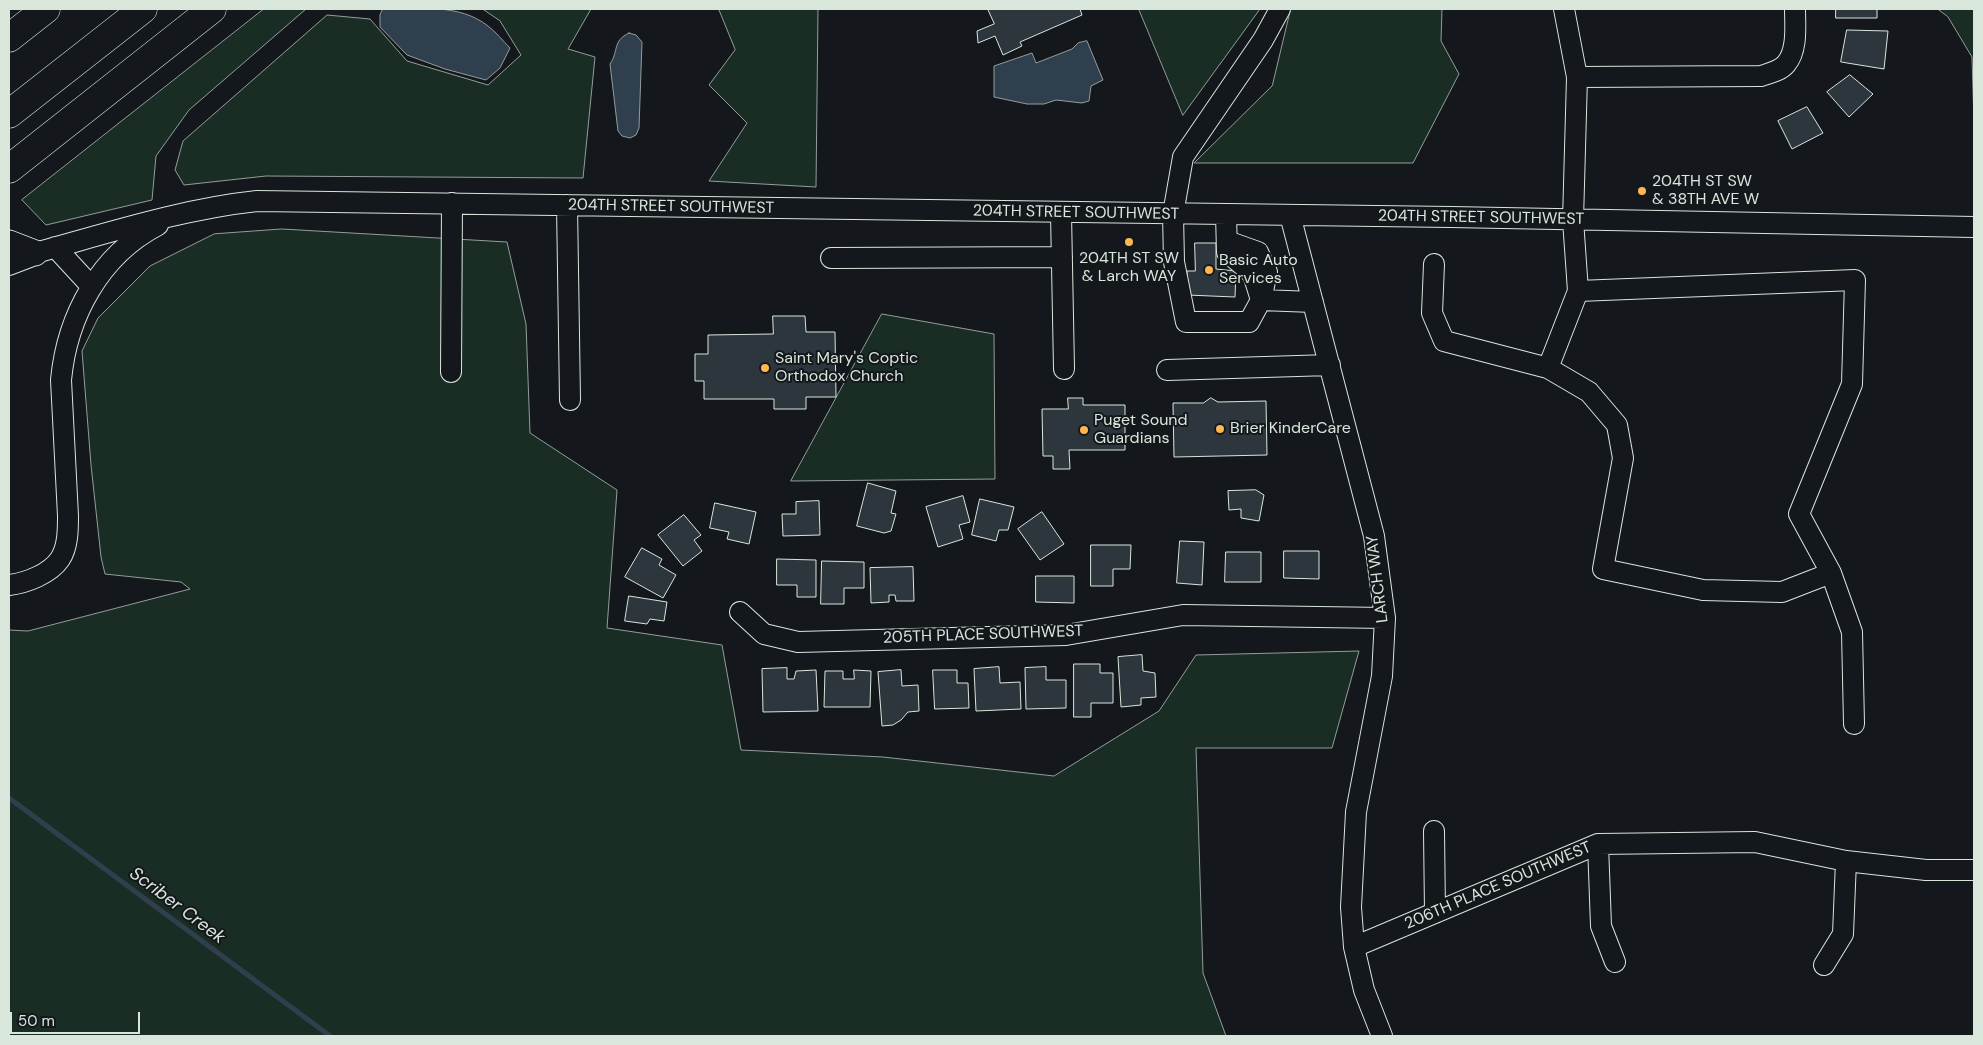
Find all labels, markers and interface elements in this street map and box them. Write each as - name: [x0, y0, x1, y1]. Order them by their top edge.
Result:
- place label: 204TH ST SW & 38TH AVE W: [1652, 172, 1759, 210]
- marker: 204TH ST SW & 38TH AVE W: [1636, 185, 1648, 197]
- street label: 204TH STREET SOUTHWEST: [568, 196, 774, 218]
- street label: 204TH STREET SOUTHWEST: [973, 202, 1179, 224]
- street label: 204TH STREET SOUTHWEST: [1378, 207, 1584, 229]
- marker: 204TH ST SW & Larch WAY: [1123, 236, 1135, 248]
- place label: 204TH ST SW & Larch WAY: [1079, 249, 1179, 287]
- place label: Basic Auto Services: [1219, 251, 1298, 289]
- marker: Basic Auto Services: [1203, 264, 1215, 276]
- place label: Saint Mary's Coptic Orthodox Church: [775, 349, 918, 387]
- marker: Saint Mary's Coptic Orthodox Church: [759, 362, 771, 374]
- place label: Puget Sound Guardians: [1094, 411, 1188, 449]
- place label: Brier KinderCare: [1230, 419, 1351, 439]
- marker: Brier KinderCare: [1214, 423, 1226, 435]
- marker: Puget Sound Guardians: [1078, 424, 1090, 436]
- street label: LARCH WAY: [1363, 534, 1393, 624]
- street label: 205TH PLACE SOUTHWEST: [882, 622, 1084, 648]
- street label: 206TH PLACE SOUTHWEST: [1402, 838, 1594, 934]
- water label: Scriber Creek: [125, 863, 229, 949]
- scale bar: [12, 1002, 142, 1034]
- text: 50 m: [18, 1011, 55, 1031]

